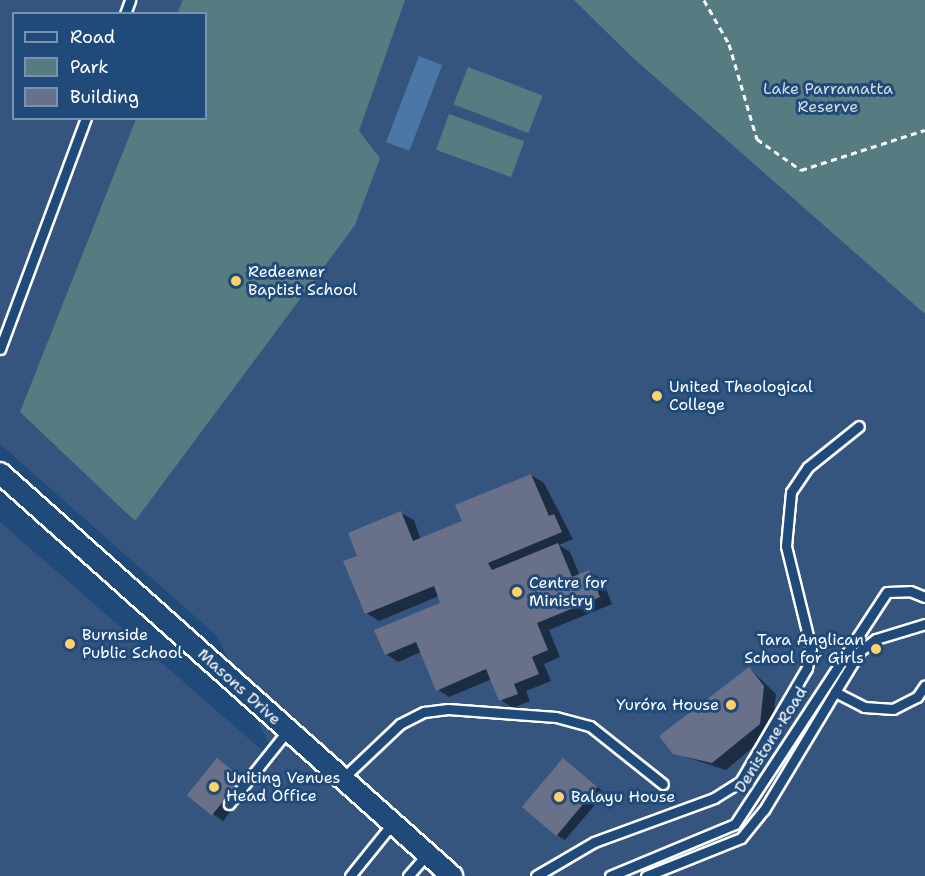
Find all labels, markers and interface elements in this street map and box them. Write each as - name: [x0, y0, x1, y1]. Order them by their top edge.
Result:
- legend: [12, 12, 207, 120]
- text: Road: [70, 25, 115, 49]
- text: Park: [70, 55, 109, 79]
- park label: Lake Parramatta Reserve: [763, 79, 893, 117]
- text: Building: [70, 85, 139, 109]
- place label: Redeemer Baptist School: [248, 262, 357, 300]
- marker: Redeemer Baptist School: [229, 274, 243, 288]
- place label: United Theological College: [669, 377, 813, 415]
- marker: United Theological College: [650, 389, 664, 403]
- place label: Centre for Ministry: [529, 573, 607, 611]
- marker: Centre for Ministry: [510, 585, 524, 599]
- place label: Burnside Public School: [82, 625, 182, 663]
- place label: Tara Anglican School for Girls: [744, 630, 864, 668]
- marker: Burnside Public School: [63, 637, 77, 651]
- marker: Tara Anglican School for Girls: [869, 642, 883, 656]
- street label: Masons Drive: [194, 645, 284, 729]
- street label: Denistone Road: [731, 683, 811, 797]
- place label: Yuróra House: [616, 695, 719, 715]
- marker: Yuróra House: [724, 698, 738, 712]
- place label: Uniting Venues Head Office: [226, 768, 340, 806]
- marker: Uniting Venues Head Office: [207, 780, 221, 794]
- place label: Balayu House: [571, 787, 675, 807]
- marker: Balayu House: [552, 790, 566, 804]

